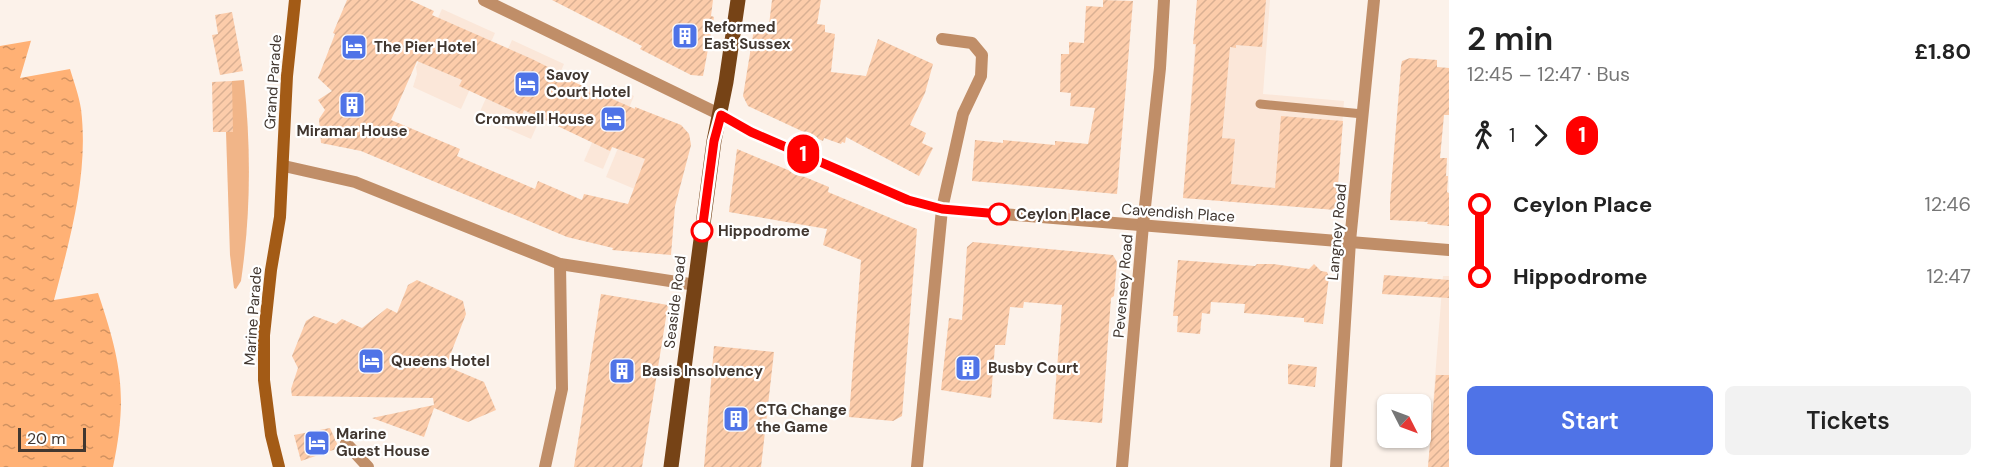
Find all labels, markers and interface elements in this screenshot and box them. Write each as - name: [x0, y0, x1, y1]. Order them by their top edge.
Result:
- place label: Reformed East Sussex: [704, 17, 791, 54]
- text: 2 min: [1467, 17, 1553, 60]
- building icon: Reformed East Sussex: [670, 21, 700, 51]
- hotel icon: The Pier Hotel: [339, 32, 369, 62]
- street label: Grand Parade: [260, 34, 286, 130]
- place label: The Pier Hotel: [374, 37, 476, 57]
- text: £1.80: [1914, 37, 1971, 66]
- text: 12:45 – 12:47 · Bus: [1467, 61, 1630, 87]
- place label: Savoy Court Hotel: [546, 65, 631, 102]
- hotel icon: Savoy Court Hotel: [512, 69, 542, 99]
- building icon: Miramar House: [337, 90, 367, 120]
- hotel icon: Cromwell House: [598, 104, 628, 134]
- place label: Cromwell House: [475, 109, 594, 129]
- icon: walk: [1467, 119, 1500, 152]
- icon: forward: [1524, 119, 1557, 152]
- place label: Miramar House: [296, 121, 408, 141]
- text: 1: [1578, 121, 1586, 149]
- text: 1: [1509, 122, 1515, 148]
- line badge: 1: [784, 134, 822, 174]
- text: 1: [799, 140, 807, 168]
- street label: Langney Road: [1323, 183, 1351, 281]
- text: Ceylon Place: [1513, 190, 1652, 219]
- text: 12:46: [1925, 191, 1971, 217]
- street label: Cavendish Place: [1121, 199, 1235, 227]
- marker: Ceylon Place: [988, 203, 1010, 225]
- place label: Ceylon Place: [1016, 204, 1111, 224]
- marker: Hippodrome: [691, 220, 713, 242]
- place label: Hippodrome: [718, 221, 810, 241]
- street label: Pevensey Road: [1108, 233, 1138, 339]
- street label: Seaside Road: [659, 254, 691, 350]
- text: Hippodrome: [1513, 262, 1648, 291]
- text: 12:47: [1926, 263, 1971, 289]
- street label: Marine Parade: [240, 266, 266, 366]
- hotel icon: Queens Hotel: [356, 346, 386, 376]
- place label: Queens Hotel: [391, 351, 490, 371]
- building icon: Busby Court: [953, 353, 983, 383]
- building icon: Basis Insolvency: [607, 356, 637, 386]
- place label: Busby Court: [988, 358, 1079, 378]
- place label: Basis Insolvency: [642, 361, 763, 381]
- button: Start: [1467, 386, 1713, 455]
- button: Tickets: [1725, 386, 1971, 455]
- north arrow: [1377, 394, 1431, 448]
- map controls: [1377, 394, 1431, 448]
- place label: CTG Change the Game: [756, 400, 847, 437]
- building icon: CTG Change the Game: [721, 404, 751, 434]
- place label: Marine Guest House: [336, 424, 430, 461]
- scale bar: [18, 425, 86, 452]
- text: 20 m: [27, 428, 66, 449]
- hotel icon: Marine Guest House: [302, 428, 332, 458]

